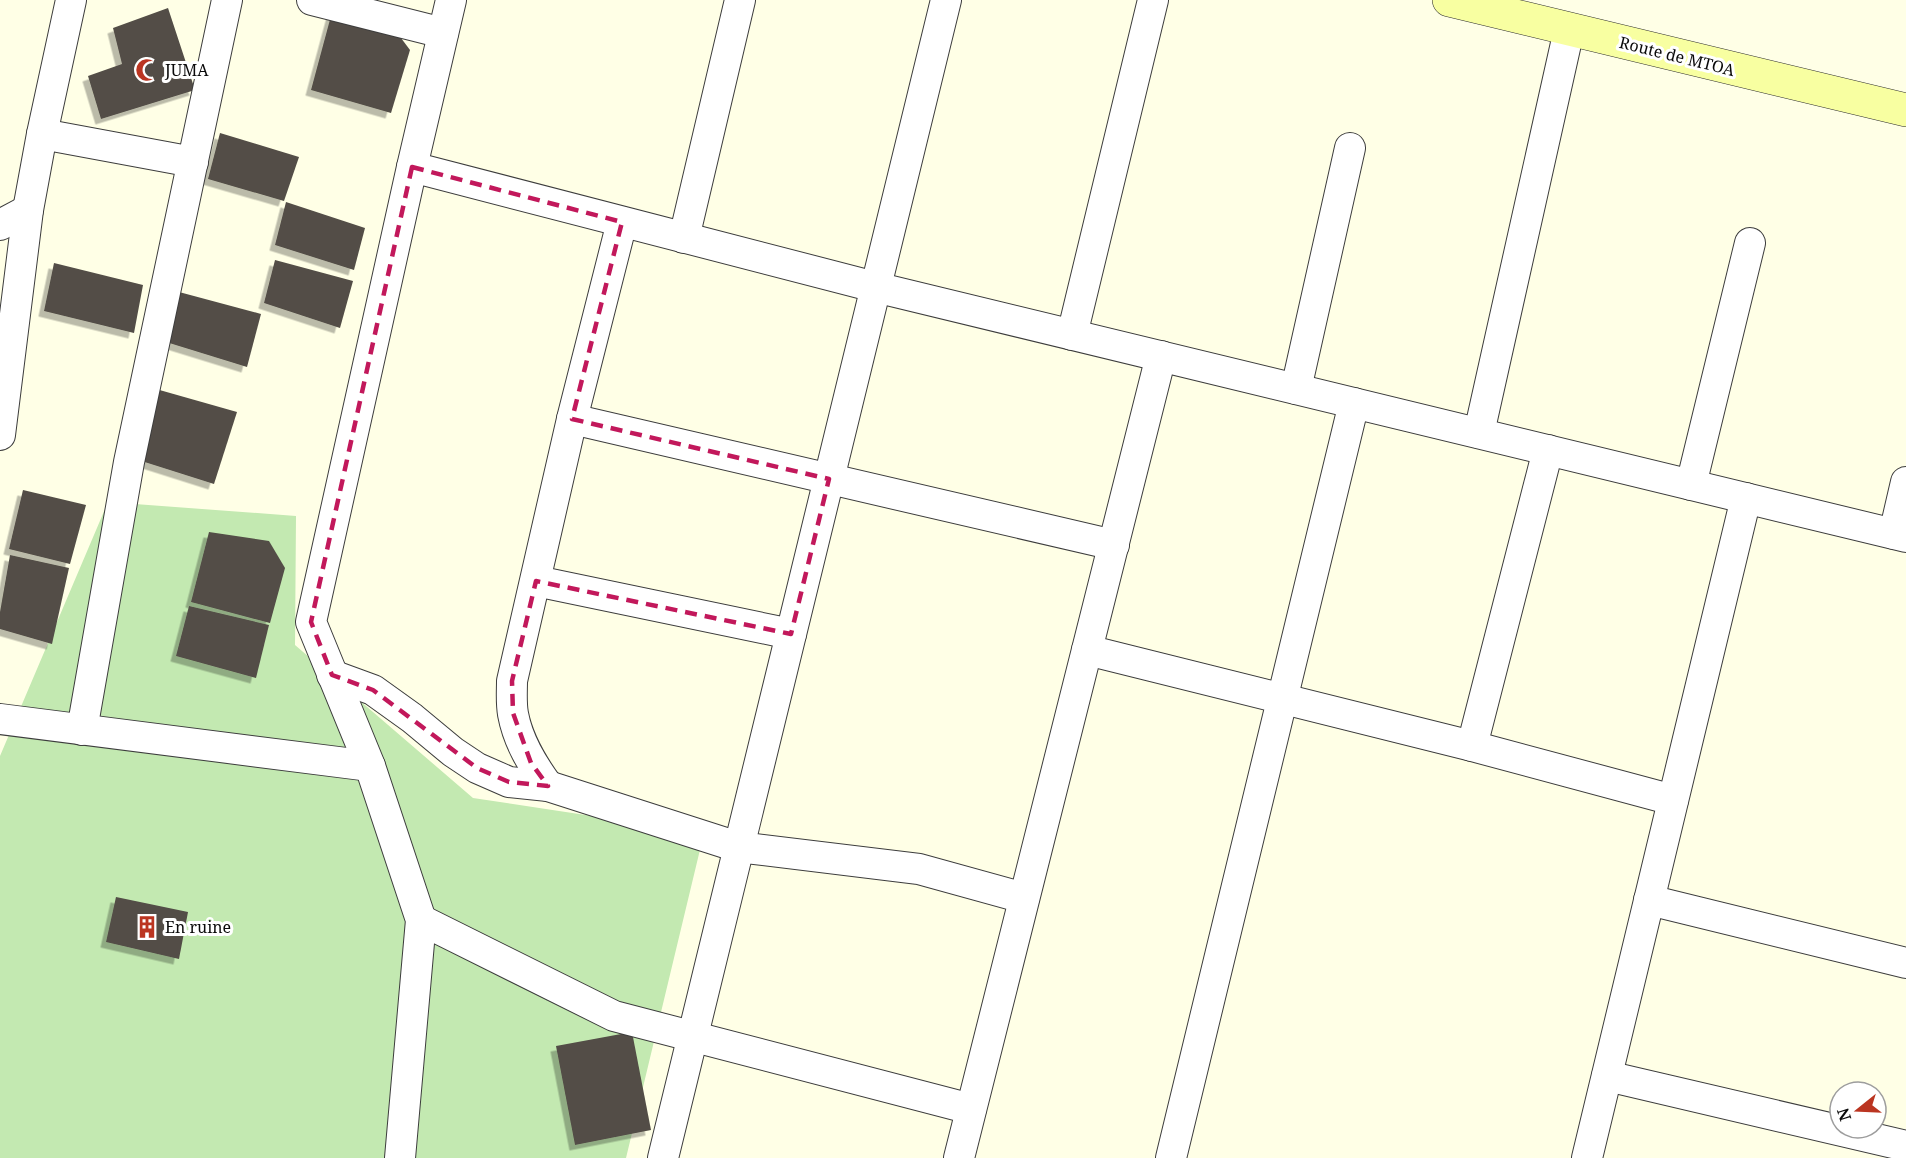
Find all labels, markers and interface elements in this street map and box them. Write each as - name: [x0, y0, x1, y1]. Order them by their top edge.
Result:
- street label: Route de MTOA: [1617, 31, 1738, 81]
- mosque icon: JUMA: [134, 57, 160, 83]
- place label: JUMA: [164, 59, 209, 81]
- building icon: En ruine: [134, 914, 160, 940]
- place label: En ruine: [165, 916, 231, 938]
- north arrow: [1828, 1080, 1888, 1140]
- text: N: [1831, 1105, 1856, 1124]

